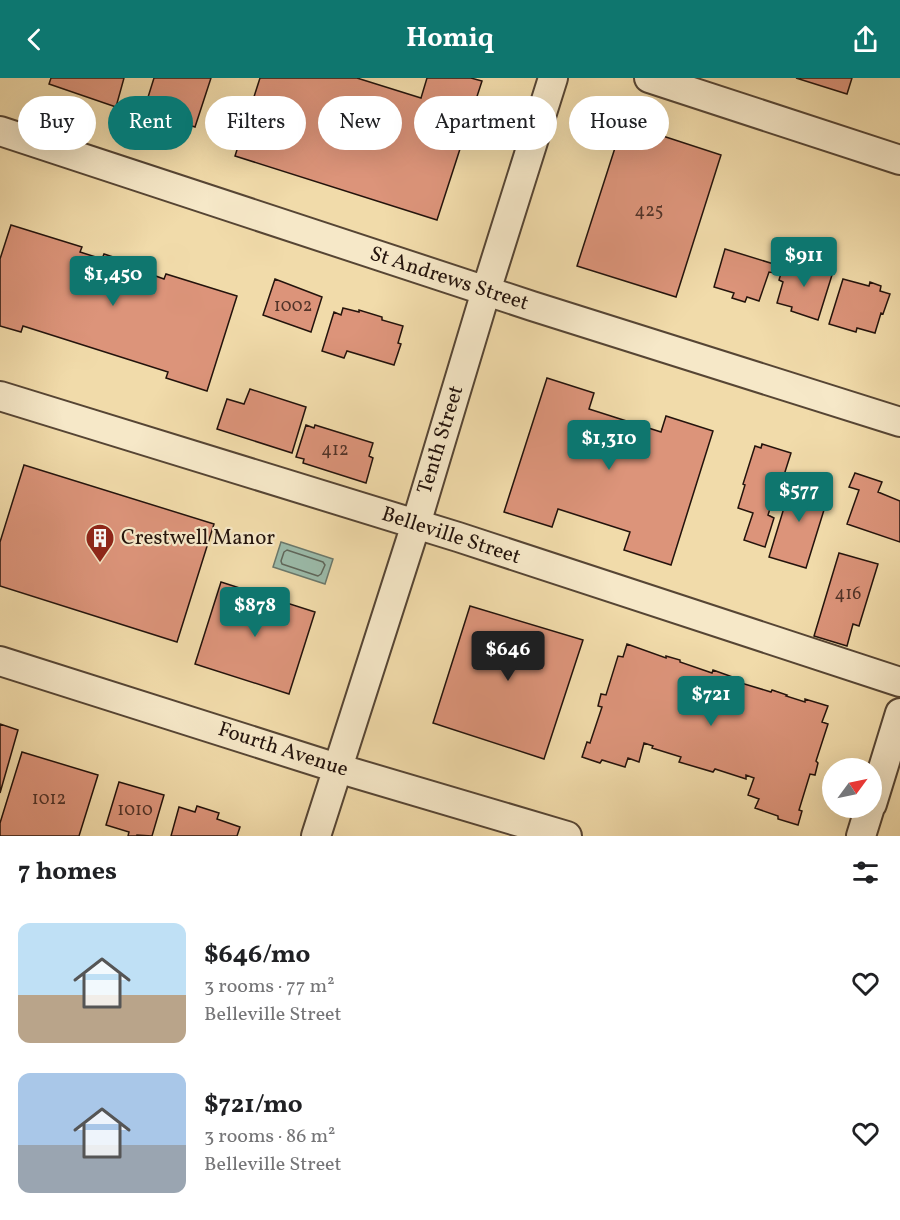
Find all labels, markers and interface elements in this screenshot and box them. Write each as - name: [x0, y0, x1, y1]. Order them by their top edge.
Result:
- text: Homiq: [406, 20, 494, 58]
- icon: back: [18, 23, 51, 56]
- icon: share: [849, 23, 882, 56]
- chip: Buy: [18, 96, 96, 150]
- chip: Rent: [108, 96, 193, 150]
- chip: Filters: [205, 96, 306, 150]
- chip: New: [318, 96, 402, 150]
- chip: Apartment: [414, 96, 557, 150]
- chip: House: [569, 96, 669, 150]
- house number: 425: [634, 199, 664, 224]
- pin: $911: [768, 237, 840, 288]
- street label: St Andrews Street: [366, 240, 532, 318]
- text: $911: [785, 242, 823, 270]
- pin: $1,450: [64, 256, 162, 307]
- text: $1,450: [84, 261, 142, 289]
- house number: 1002: [274, 294, 312, 319]
- street label: Tenth Street: [411, 382, 471, 498]
- pin: $1,310: [560, 420, 658, 471]
- text: $1,310: [581, 425, 637, 453]
- house number: 412: [321, 438, 349, 463]
- pin: $577: [763, 472, 835, 523]
- text: $577: [779, 477, 819, 505]
- street label: Belleville Street: [378, 500, 524, 572]
- building icon: Crestwell Manor: [84, 522, 116, 564]
- place label: Crestwell Manor: [121, 524, 275, 553]
- house number: 416: [835, 582, 861, 607]
- pin: $878: [219, 587, 291, 638]
- text: $878: [234, 592, 276, 620]
- pin: $646: [472, 631, 544, 682]
- text: $646: [486, 636, 530, 664]
- pin: $721: [675, 676, 747, 727]
- text: $721: [692, 681, 730, 709]
- street label: Fourth Avenue: [214, 715, 352, 785]
- north arrow: [822, 758, 882, 818]
- map controls: [822, 758, 882, 818]
- house number: 1012: [32, 787, 66, 812]
- house number: 1010: [117, 798, 153, 823]
- text: 7 homes: [18, 854, 117, 890]
- icon: filters: [849, 856, 882, 889]
- text: $646/mo: [204, 937, 310, 973]
- icon: home: [66, 947, 138, 1019]
- icon: heart: [849, 967, 882, 1000]
- text: 3 rooms · 77 m²: [204, 973, 335, 1001]
- text: Belleville Street: [204, 1001, 342, 1029]
- text: $721/mo: [204, 1087, 303, 1123]
- icon: home: [66, 1097, 138, 1169]
- icon: heart: [849, 1117, 882, 1150]
- text: 3 rooms · 86 m²: [204, 1123, 335, 1151]
- text: Belleville Street: [204, 1151, 342, 1179]

